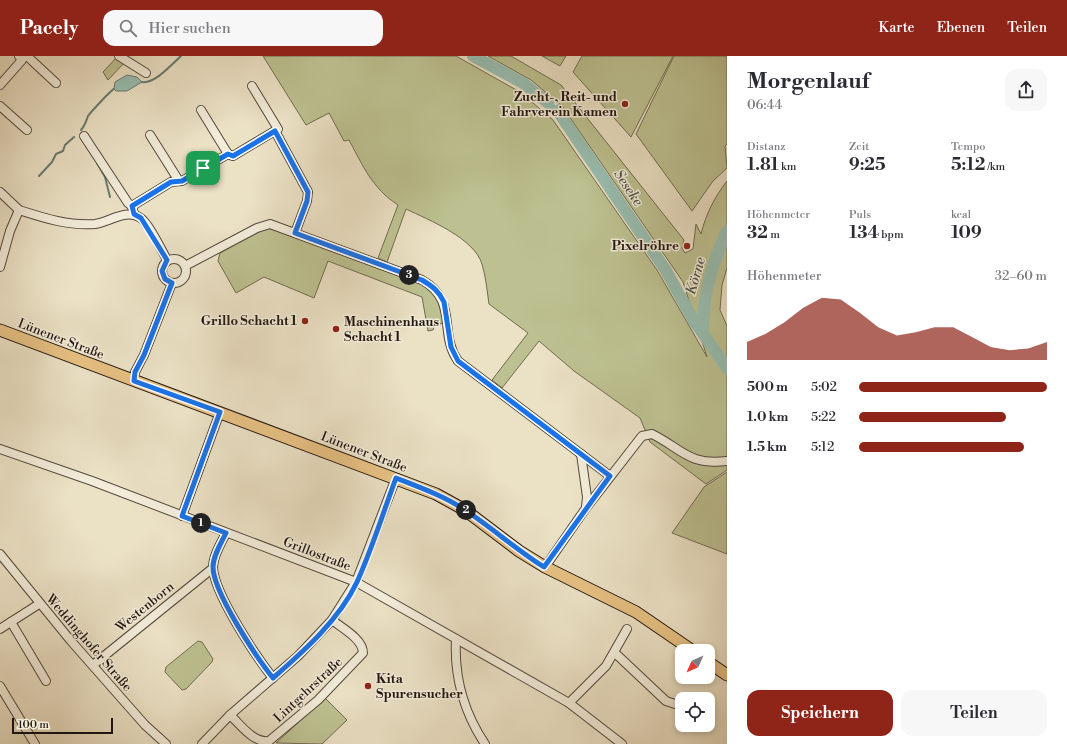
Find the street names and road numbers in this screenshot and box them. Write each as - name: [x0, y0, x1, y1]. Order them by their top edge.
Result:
- street label: Lünener Straße: [16, 315, 107, 363]
- street label: Lünener Straße: [319, 428, 410, 476]
- street label: Grillostraße: [281, 534, 353, 574]
- street label: Westenborn: [112, 578, 178, 636]
- street label: Weddinghofer Straße: [42, 590, 136, 695]
- street label: Lintgehrstraße: [270, 654, 346, 726]

